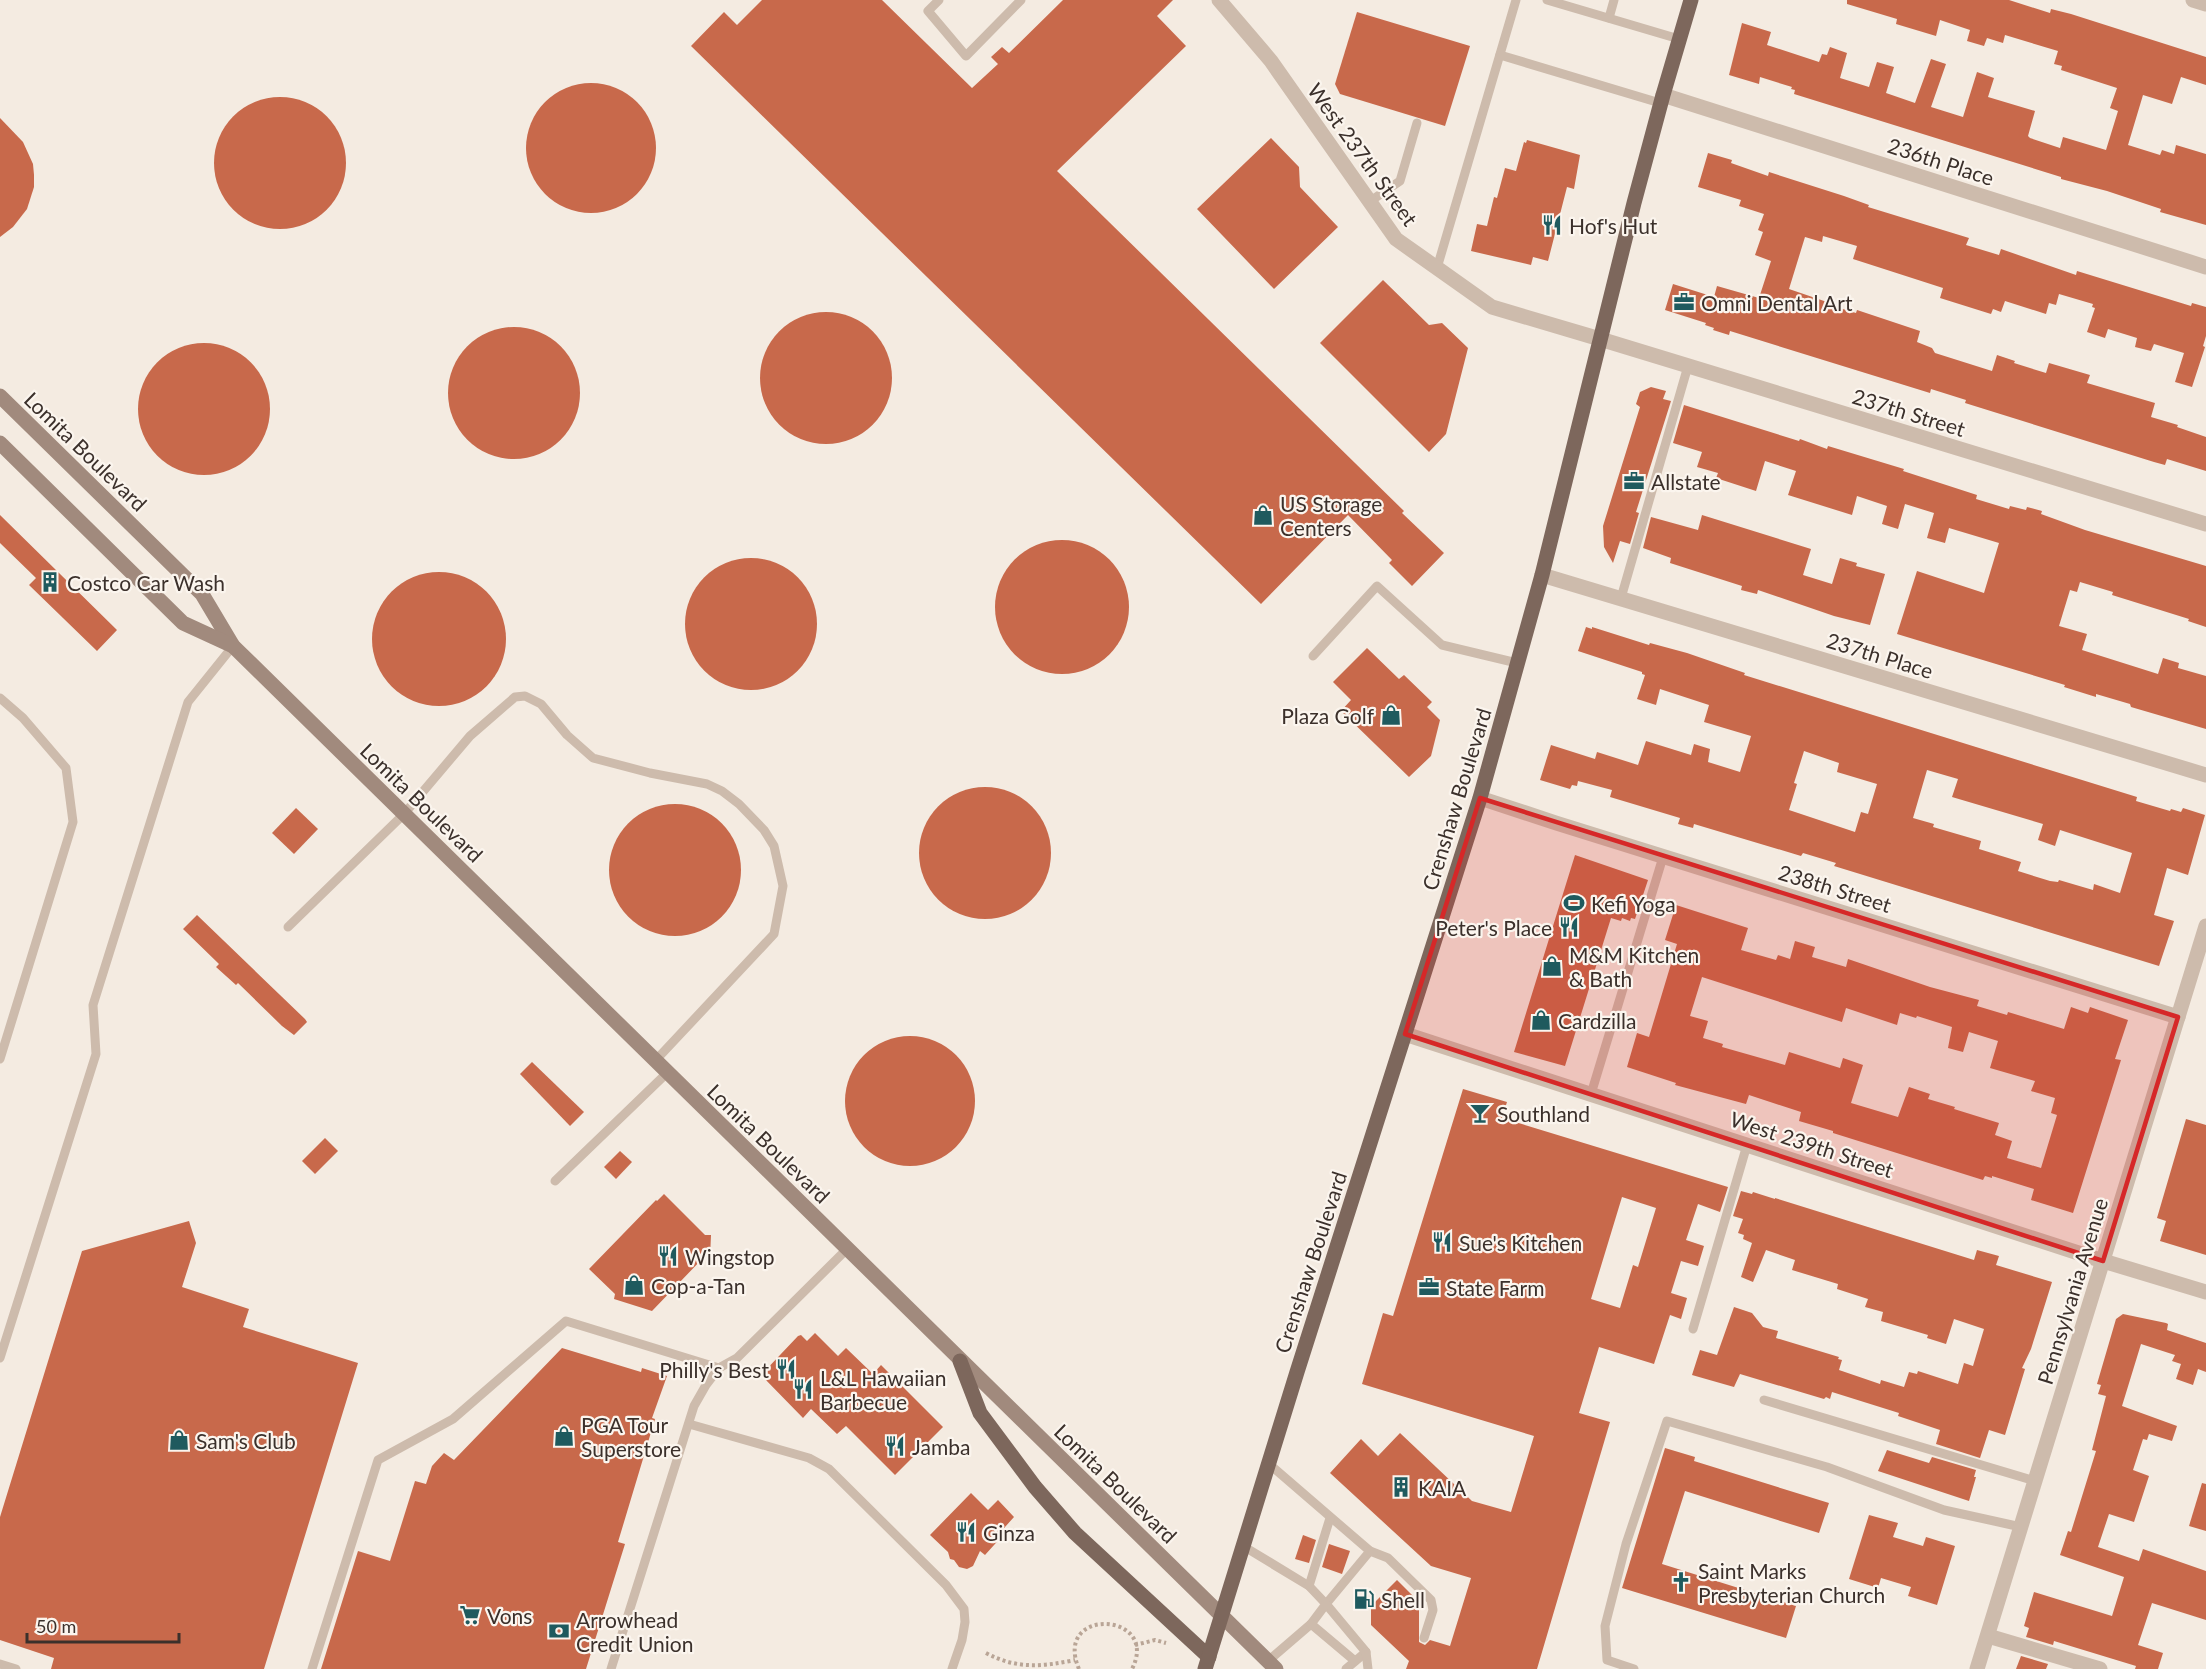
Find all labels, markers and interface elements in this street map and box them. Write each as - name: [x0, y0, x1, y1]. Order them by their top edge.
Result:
- street label: West 237th Street: [1303, 78, 1423, 231]
- street label: 236th Place: [1885, 132, 1997, 190]
- restaurant icon: Hof's Hut: [1540, 213, 1564, 237]
- place label: Hof's Hut: [1569, 213, 1658, 238]
- office icon: Omni Dental Art: [1672, 290, 1696, 314]
- place label: Omni Dental Art: [1701, 290, 1853, 315]
- street label: 237th Street: [1850, 383, 1969, 441]
- street label: Lomita Boulevard: [20, 386, 152, 516]
- office icon: Allstate: [1622, 469, 1646, 493]
- place label: Allstate: [1651, 469, 1721, 494]
- place label: US Storage Centers: [1280, 491, 1382, 540]
- shop icon: US Storage Centers: [1251, 503, 1275, 527]
- building icon: Costco Car Wash: [38, 570, 62, 594]
- place label: Costco Car Wash: [67, 570, 225, 595]
- street label: 237th Place: [1824, 627, 1936, 683]
- place label: Plaza Golf: [1281, 703, 1375, 728]
- shop icon: Plaza Golf: [1379, 703, 1403, 727]
- street label: Crenshaw Boulevard: [1416, 705, 1496, 893]
- street label: Lomita Boulevard: [356, 737, 488, 867]
- street label: 238th Street: [1776, 859, 1895, 917]
- sports icon: Kefi Yoga: [1562, 891, 1586, 915]
- place label: Kefi Yoga: [1591, 891, 1676, 916]
- place label: Peter's Place: [1435, 915, 1552, 940]
- restaurant icon: Peter's Place: [1557, 915, 1581, 939]
- place label: M&M Kitchen & Bath: [1569, 942, 1699, 991]
- shop icon: M&M Kitchen & Bath: [1540, 954, 1564, 978]
- shop icon: Cardzilla: [1529, 1008, 1553, 1032]
- place label: Cardzilla: [1558, 1008, 1636, 1033]
- street label: Lomita Boulevard: [703, 1078, 835, 1208]
- bar icon: Southland: [1468, 1101, 1492, 1125]
- place label: Southland: [1497, 1101, 1590, 1126]
- street label: West 239th Street: [1727, 1106, 1897, 1182]
- street label: Crenshaw Boulevard: [1269, 1168, 1351, 1356]
- street label: Pennsylvania Avenue: [2032, 1195, 2112, 1387]
- restaurant icon: Sue's Kitchen: [1430, 1230, 1454, 1254]
- place label: Sue's Kitchen: [1459, 1230, 1582, 1255]
- restaurant icon: Wingstop: [656, 1244, 680, 1268]
- place label: Wingstop: [685, 1244, 775, 1269]
- shop icon: Cop-a-Tan: [622, 1273, 646, 1297]
- place label: Cop-a-Tan: [651, 1273, 745, 1298]
- office icon: State Farm: [1417, 1275, 1441, 1299]
- place label: State Farm: [1446, 1275, 1544, 1300]
- place label: Philly's Best: [659, 1357, 769, 1382]
- restaurant icon: Philly's Best: [774, 1357, 798, 1381]
- place label: L&L Hawaiian Barbecue: [820, 1365, 946, 1414]
- restaurant icon: L&L Hawaiian Barbecue: [791, 1377, 815, 1401]
- place label: PGA Tour Superstore: [581, 1412, 681, 1461]
- street label: Lomita Boulevard: [1050, 1418, 1182, 1548]
- shop icon: PGA Tour Superstore: [552, 1424, 576, 1448]
- shop icon: Sam's Club: [167, 1428, 191, 1452]
- place label: Sam's Club: [196, 1428, 296, 1453]
- restaurant icon: Jamba: [883, 1434, 907, 1458]
- place label: Jamba: [912, 1434, 970, 1459]
- building icon: KAIA: [1389, 1475, 1413, 1499]
- place label: KAIA: [1418, 1475, 1467, 1500]
- restaurant icon: Ginza: [954, 1520, 978, 1544]
- place label: Ginza: [983, 1520, 1035, 1545]
- place label: Saint Marks Presbyterian Church: [1698, 1558, 1885, 1607]
- church icon: Saint Marks Presbyterian Church: [1669, 1570, 1693, 1594]
- fuel station icon: Shell: [1352, 1587, 1376, 1611]
- place label: Shell: [1381, 1587, 1425, 1612]
- supermarket icon: Vons: [458, 1603, 482, 1627]
- place label: Vons: [487, 1603, 532, 1628]
- scale bar: [27, 1606, 178, 1644]
- place label: Arrowhead Credit Union: [576, 1607, 693, 1656]
- text: 50 m: [36, 1615, 76, 1637]
- bank icon: Arrowhead Credit Union: [547, 1619, 571, 1643]

